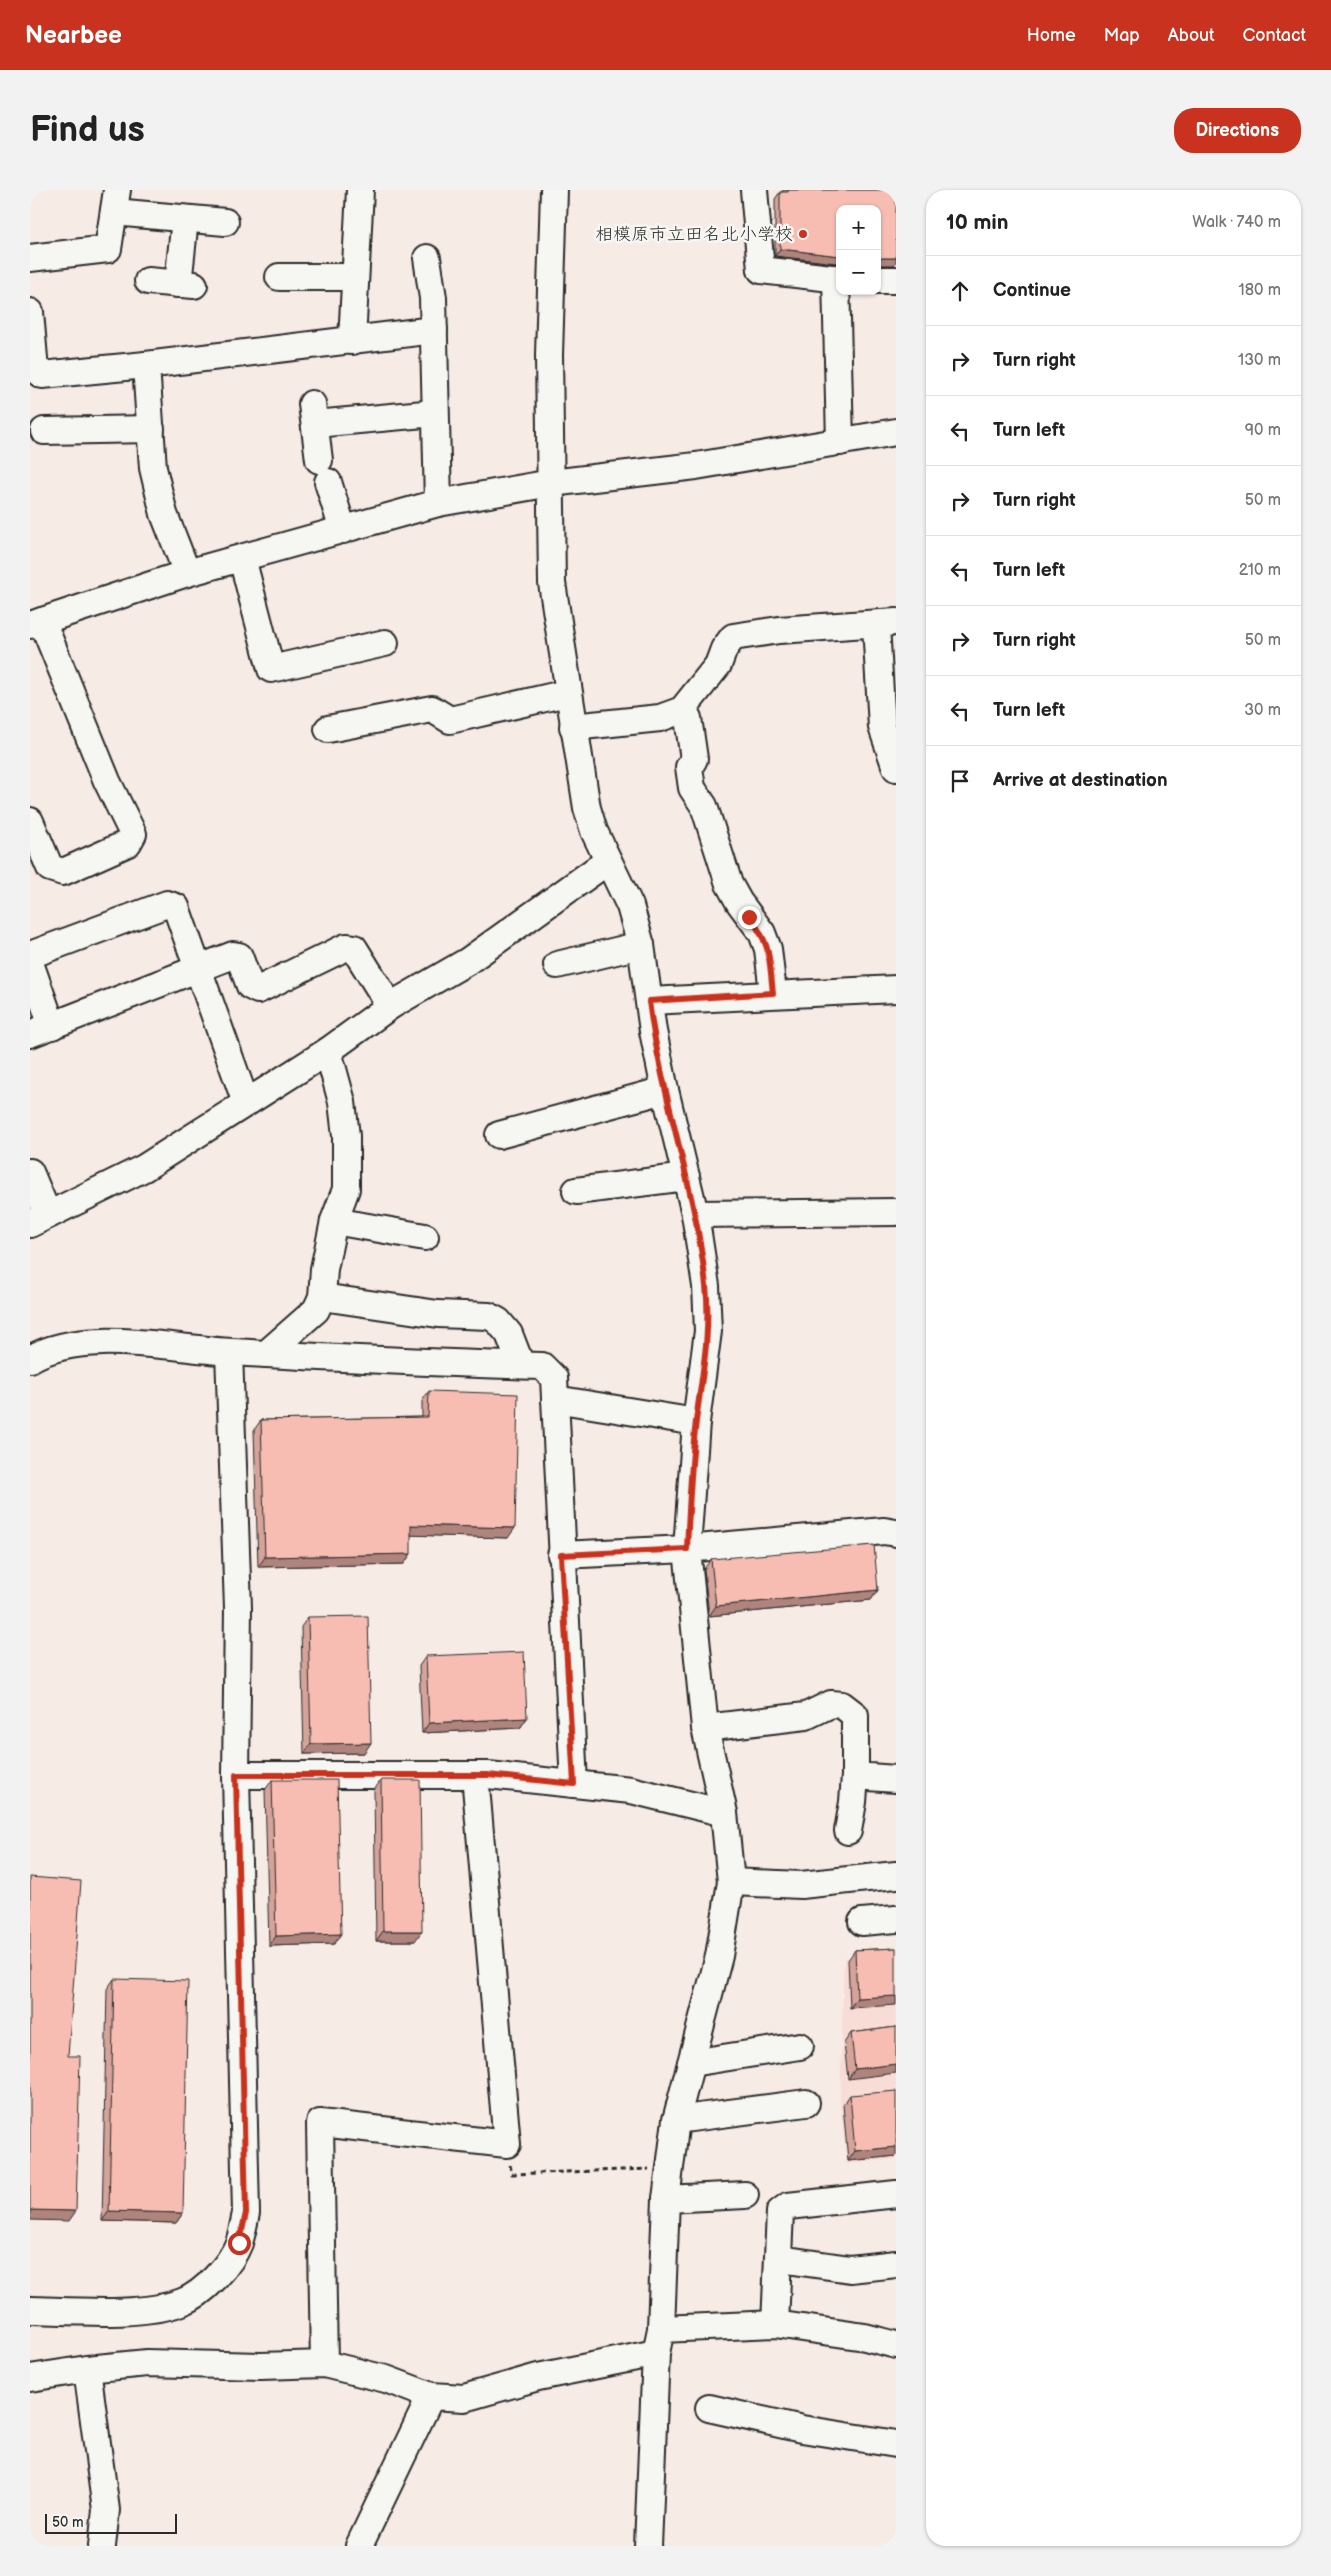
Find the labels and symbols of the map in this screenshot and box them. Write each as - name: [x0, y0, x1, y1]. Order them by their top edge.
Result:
- place label: 相模原市立田名北小学校: [595, 224, 793, 245]
- marker: 相模原市立田名北小学校: [797, 228, 809, 240]
- route end: [738, 906, 761, 929]
- route start: [228, 2232, 251, 2255]
- scale bar: [45, 2511, 178, 2534]

